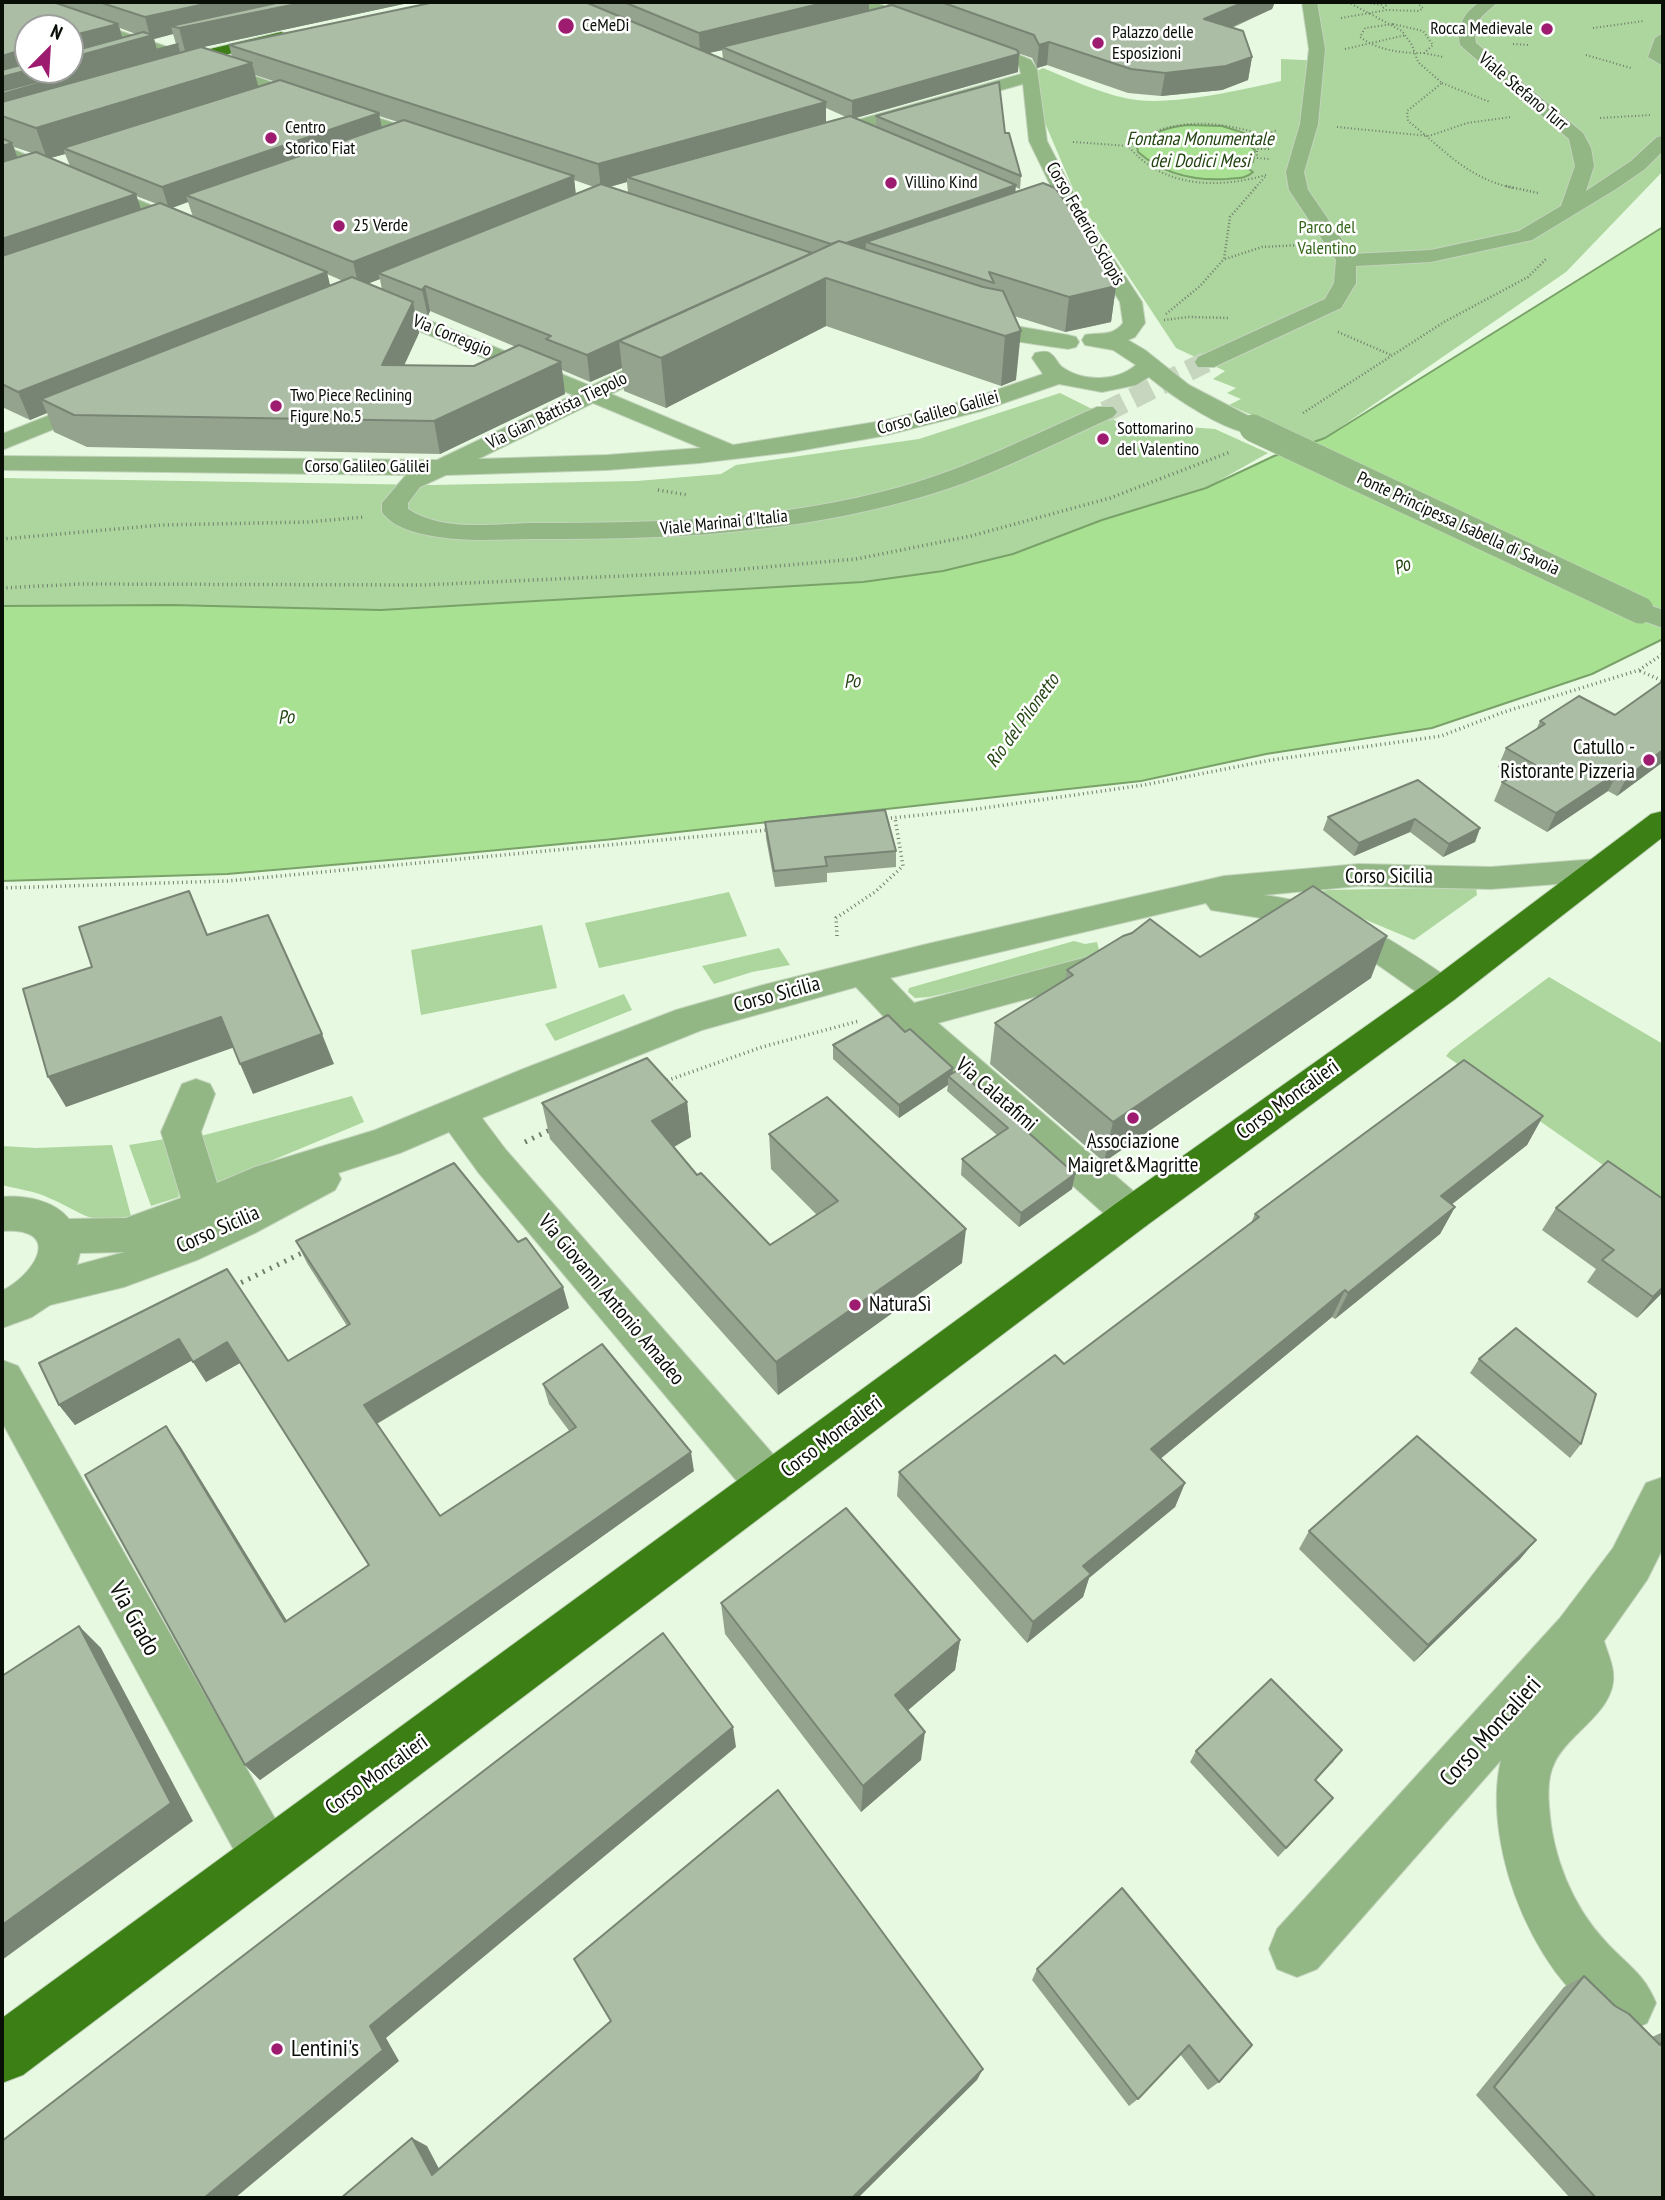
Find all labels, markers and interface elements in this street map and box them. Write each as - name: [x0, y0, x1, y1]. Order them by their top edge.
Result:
- north arrow: [14, 14, 84, 84]
- place label: CeMeDi: [582, 15, 629, 37]
- marker: CeMeDi: [556, 16, 576, 36]
- place label: Rocca Medievale: [1430, 18, 1533, 40]
- text: N: [47, 19, 66, 45]
- marker: Rocca Medievale: [1539, 21, 1555, 37]
- place label: Palazzo delle Esposizioni: [1112, 22, 1194, 64]
- marker: Palazzo delle Esposizioni: [1090, 35, 1106, 51]
- street label: Viale Stefano Turr: [1474, 48, 1572, 136]
- place label: Centro Storico Fiat: [285, 117, 355, 160]
- water label: Fontana Monumentale dei Dodici Mesi: [1126, 129, 1274, 173]
- marker: Centro Storico Fiat: [263, 130, 279, 146]
- street label: Corso Federico Sclopis: [1041, 159, 1129, 289]
- place label: Villino Kind: [905, 172, 978, 194]
- marker: Villino Kind: [883, 175, 899, 191]
- place label: 25 Verde: [353, 215, 408, 237]
- park label: Parco del Valentino: [1298, 217, 1356, 260]
- marker: 25 Verde: [331, 218, 347, 234]
- street label: Via Correggio: [409, 310, 495, 362]
- street label: Via Gian Battista Tiepolo: [483, 368, 631, 454]
- place label: Two Piece Reclining Figure No.5: [290, 385, 412, 428]
- street label: Corso Galileo Galilei: [875, 386, 1001, 440]
- marker: Two Piece Reclining Figure No.5: [268, 398, 284, 414]
- place label: Sottomarino del Valentino: [1117, 418, 1199, 460]
- marker: Sottomarino del Valentino: [1095, 431, 1111, 447]
- street label: Corso Galileo Galilei: [304, 456, 430, 478]
- street label: Ponte Principessa Isabella di Savoia: [1353, 468, 1563, 580]
- street label: Viale Marinai d'Italia: [659, 506, 789, 540]
- water label: Po: [1390, 553, 1414, 581]
- water label: Po: [843, 670, 861, 694]
- water label: Rio del Pilonetto: [981, 670, 1065, 772]
- water label: Po: [277, 706, 295, 730]
- place label: Catullo - Ristorante Pizzeria: [1500, 735, 1635, 785]
- marker: Catullo - Ristorante Pizzeria: [1641, 752, 1657, 768]
- street label: Corso Sicilia: [1345, 864, 1433, 890]
- street label: Corso Sicilia: [731, 971, 823, 1019]
- street label: Via Calatafimi: [950, 1053, 1042, 1137]
- street label: Corso Moncalieri: [1232, 1054, 1344, 1146]
- marker: Associazione Maigret&Magritte: [1125, 1110, 1141, 1126]
- place label: Associazione Maigret&Magritte: [1068, 1129, 1198, 1179]
- street label: Corso Sicilia: [173, 1201, 263, 1259]
- street label: Via Giovanni Antonio Amadeo: [532, 1210, 690, 1390]
- place label: NaturaSì: [869, 1292, 931, 1318]
- marker: NaturaSì: [847, 1297, 863, 1313]
- street label: Corso Moncalieri: [776, 1391, 888, 1483]
- street label: Via Grado: [102, 1577, 166, 1661]
- street label: Corso Moncalieri: [1434, 1671, 1548, 1793]
- street label: Corso Moncalieri: [321, 1729, 433, 1821]
- place label: Lentini's: [291, 2035, 359, 2063]
- marker: Lentini's: [269, 2041, 285, 2057]

